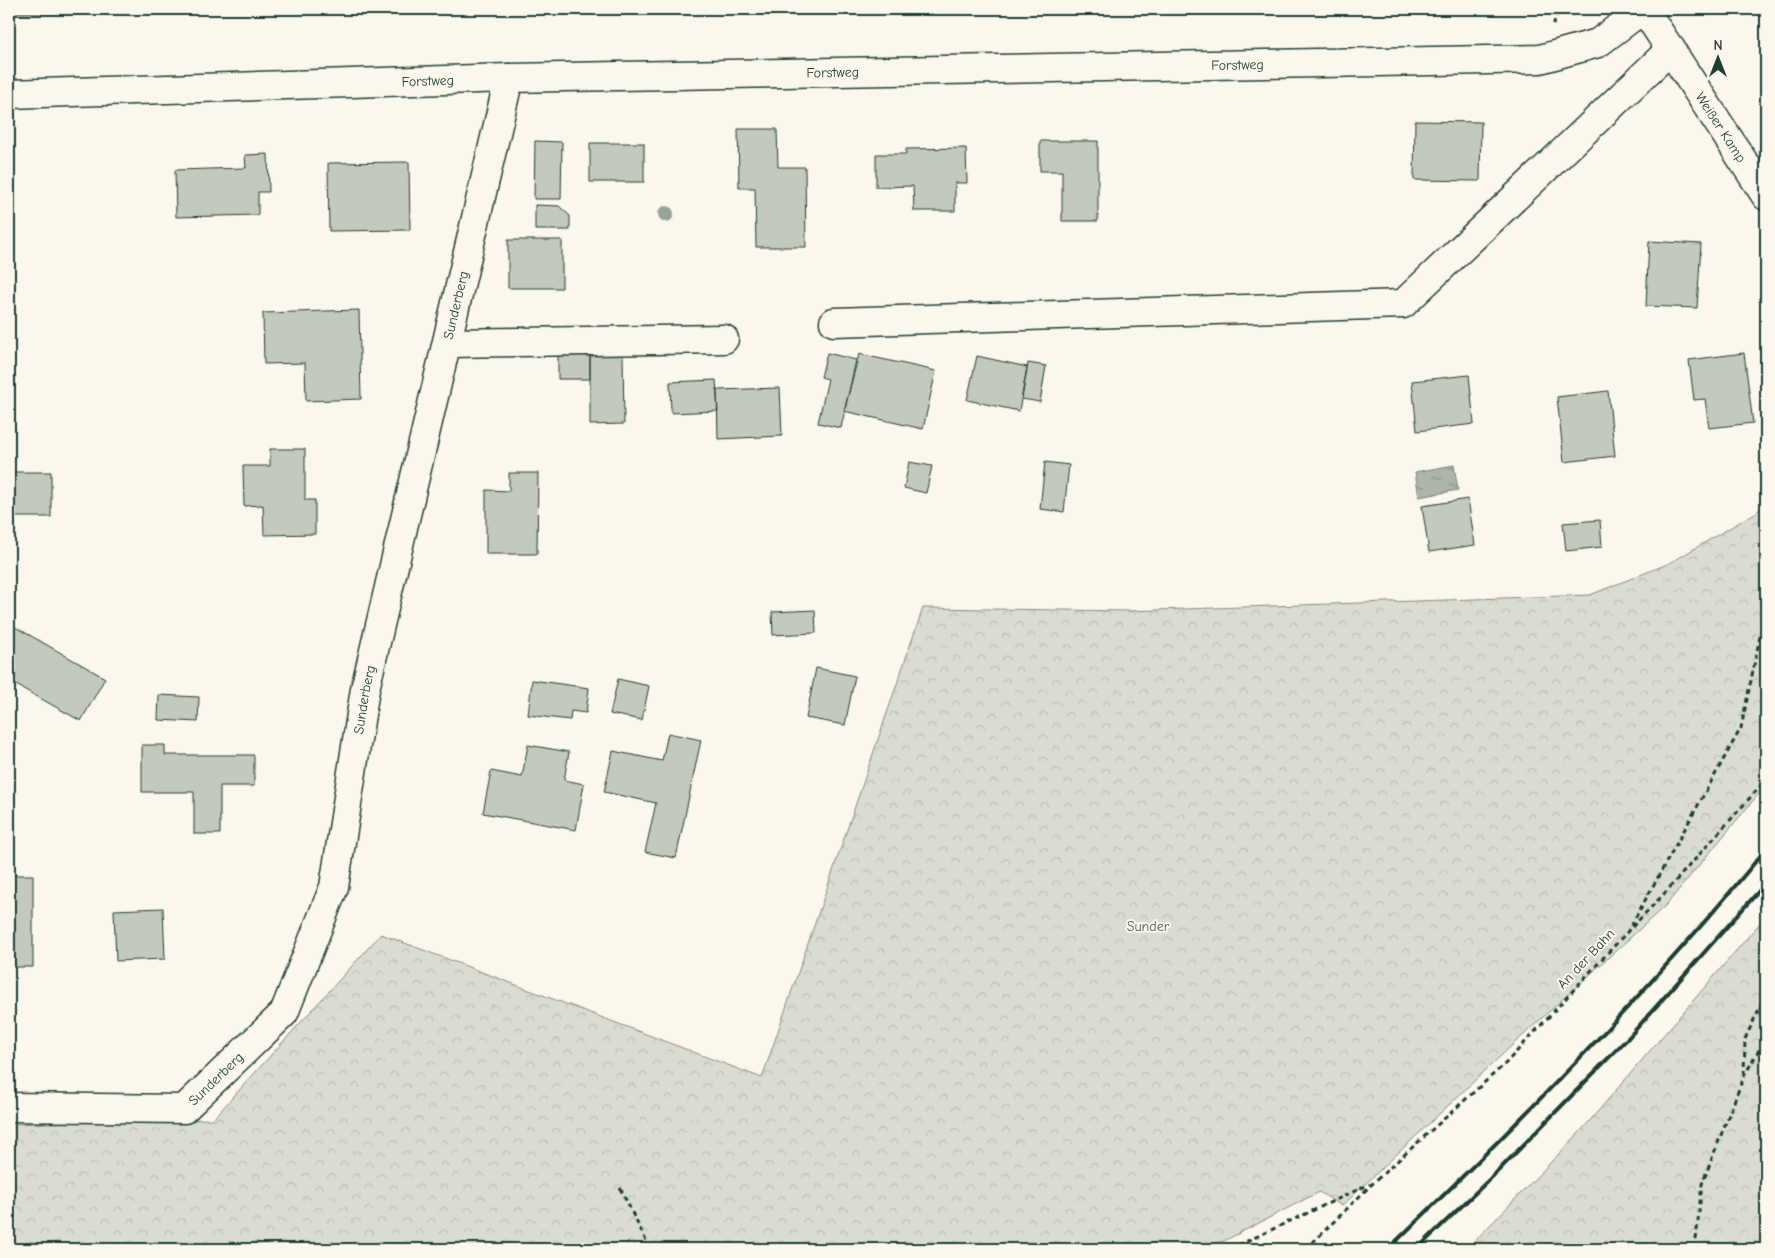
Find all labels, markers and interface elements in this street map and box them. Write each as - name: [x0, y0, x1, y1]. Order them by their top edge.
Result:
- north arrow: [1692, 32, 1742, 82]
- text: N: [1713, 37, 1723, 54]
- street label: Forstweg: [1211, 56, 1264, 74]
- street label: Forstweg: [806, 63, 859, 81]
- street label: Forstweg: [401, 71, 454, 90]
- street label: Weißer Kamp: [1692, 89, 1750, 165]
- street label: Sunderberg: [439, 269, 472, 341]
- street label: Sunderberg: [350, 663, 379, 735]
- park label: Sunder: [1127, 918, 1170, 935]
- street label: An der Bahn: [1554, 925, 1618, 993]
- street label: Sunderberg: [185, 1048, 247, 1109]

